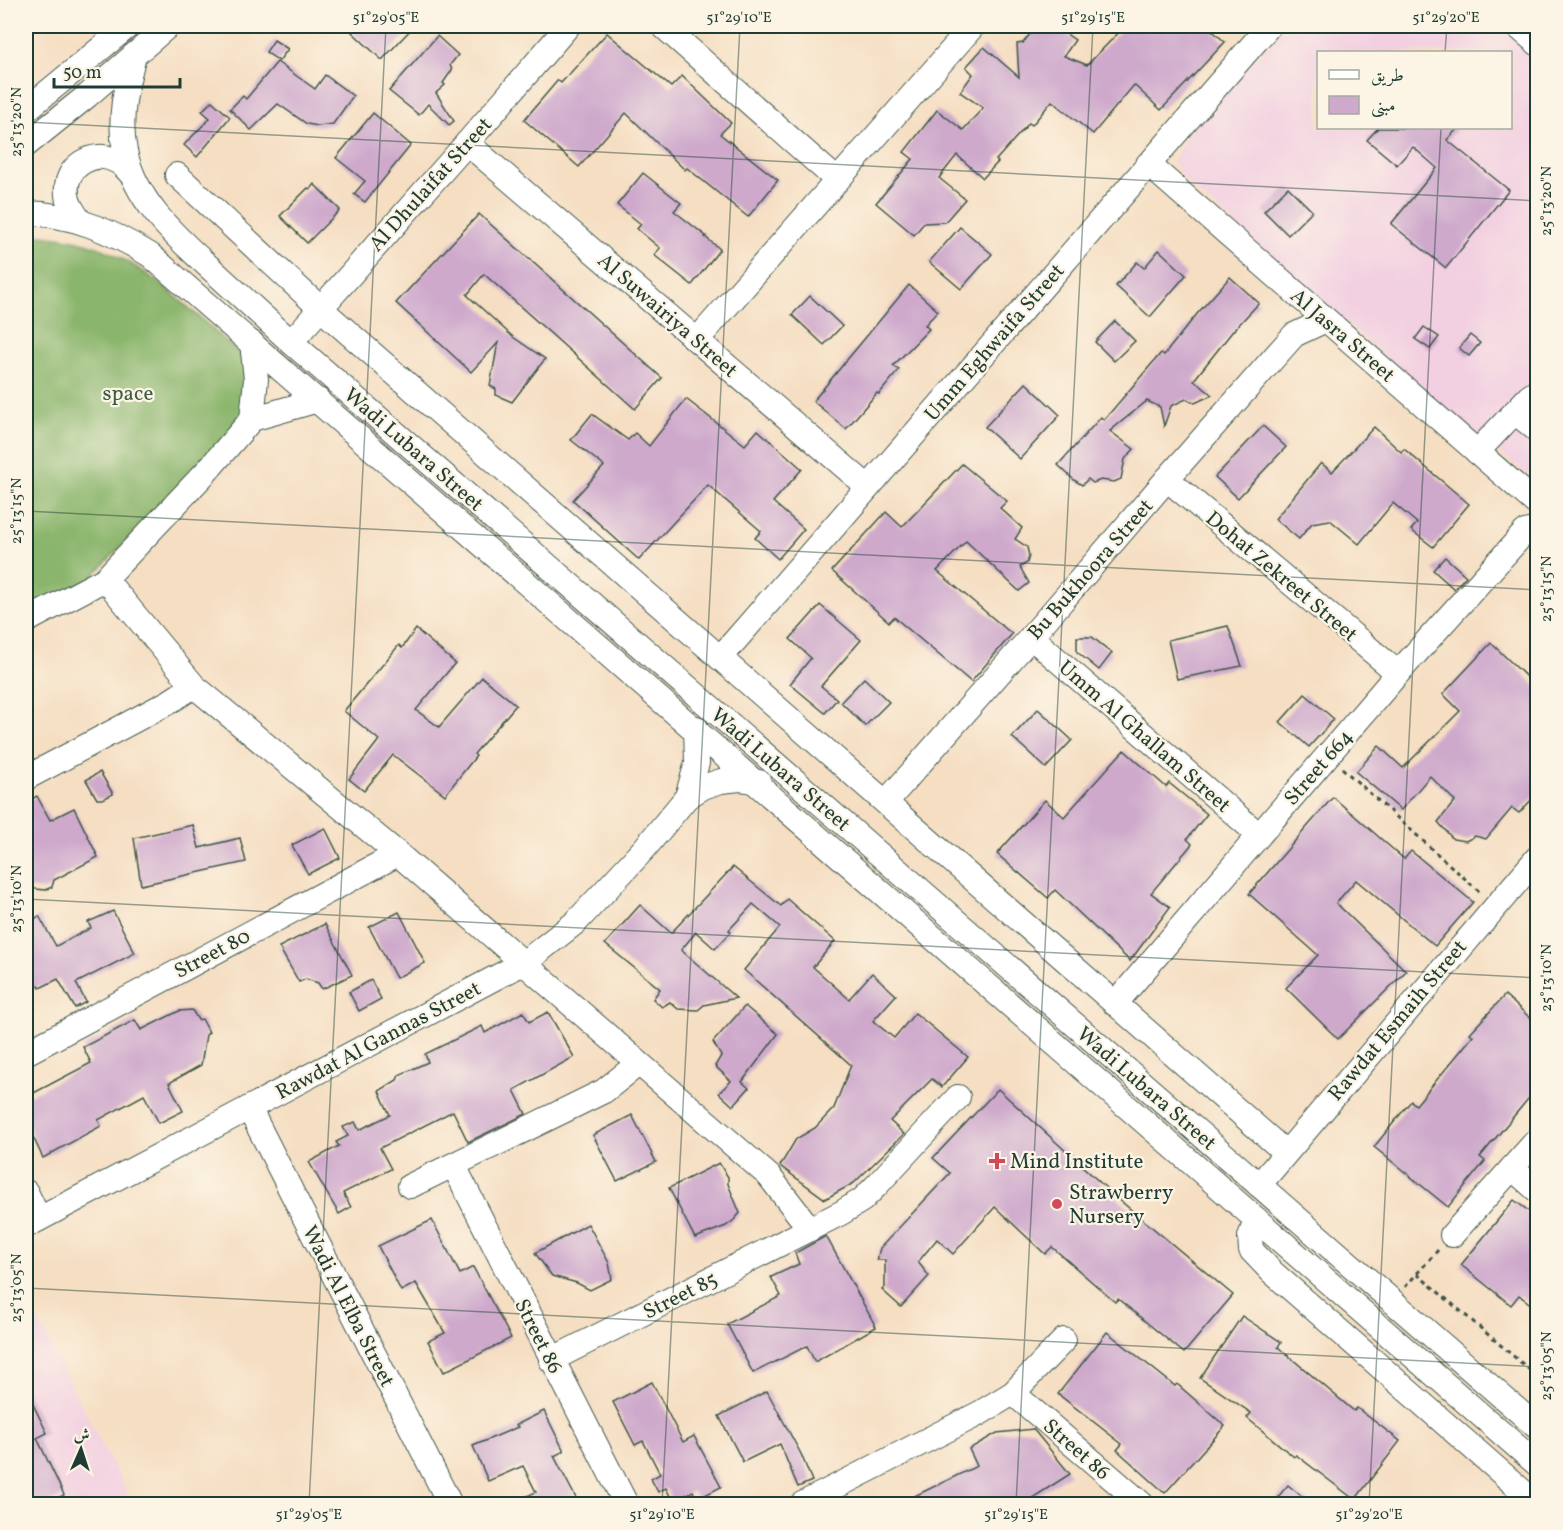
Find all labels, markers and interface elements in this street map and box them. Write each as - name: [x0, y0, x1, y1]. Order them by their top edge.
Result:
- text: 51°29'05"E: [353, 8, 419, 29]
- text: 51°29'10"E: [706, 8, 772, 29]
- text: 51°29'15"E: [1061, 8, 1125, 29]
- text: 51°29'20"E: [1412, 8, 1480, 29]
- scale bar: [54, 51, 180, 89]
- legend: [1317, 51, 1512, 129]
- text: 50 m: [63, 61, 102, 86]
- text: طريق: [1371, 64, 1404, 89]
- text: 25°13'20"N: [7, 87, 28, 157]
- text: مبنى: [1371, 94, 1396, 119]
- street label: Al Dhulaifat Street: [363, 111, 499, 259]
- text: 25°13'20"N: [1537, 166, 1558, 236]
- street label: Al Suwairiya Street: [591, 247, 743, 385]
- street label: Umm Eghwaifa Street: [918, 258, 1072, 428]
- street label: Al Jasra Street: [1283, 283, 1401, 390]
- park label: space: [103, 380, 153, 409]
- street label: Wadi Lubara Street: [337, 381, 489, 519]
- text: 25°13'15"N: [7, 478, 28, 544]
- street label: Bu Bukhoora Street: [1022, 493, 1161, 647]
- street label: Dohat Zekreet Street: [1199, 505, 1363, 649]
- text: 25°13'15"N: [1537, 556, 1558, 622]
- street label: Umm Al Ghallam Street: [1051, 654, 1237, 820]
- street label: Wadi Lubara Street: [704, 701, 856, 839]
- street label: Street 664: [1278, 724, 1360, 812]
- text: 25°13'10"N: [7, 865, 28, 933]
- street label: Street 80: [169, 922, 256, 987]
- street label: Rawdat Esmaih Street: [1322, 934, 1474, 1108]
- text: 25°13'10"N: [1537, 944, 1558, 1012]
- street label: Rawdat Al Gannas Street: [271, 975, 486, 1108]
- street label: Wadi Lubara Street: [1070, 1020, 1222, 1158]
- place label: Mind Institute: [1010, 1148, 1143, 1177]
- marker: Mind Institute: [988, 1152, 1006, 1170]
- place label: Strawberry Nursery: [1069, 1179, 1174, 1232]
- marker: Strawberry Nursery: [1050, 1197, 1064, 1211]
- street label: Wadi Al Elba Street: [294, 1221, 401, 1392]
- text: 25°13'05"N: [7, 1253, 28, 1323]
- street label: Street 85: [639, 1265, 723, 1327]
- street label: Street 86: [506, 1294, 569, 1379]
- text: 25°13'05"N: [1537, 1331, 1558, 1401]
- street label: Street 86: [1036, 1413, 1116, 1487]
- north arrow: [51, 1419, 111, 1479]
- text: ش: [73, 1425, 90, 1447]
- text: 51°29'05"E: [276, 1505, 342, 1526]
- text: 51°29'10"E: [629, 1505, 695, 1526]
- text: 51°29'15"E: [984, 1505, 1048, 1526]
- text: 51°29'20"E: [1335, 1505, 1403, 1526]

